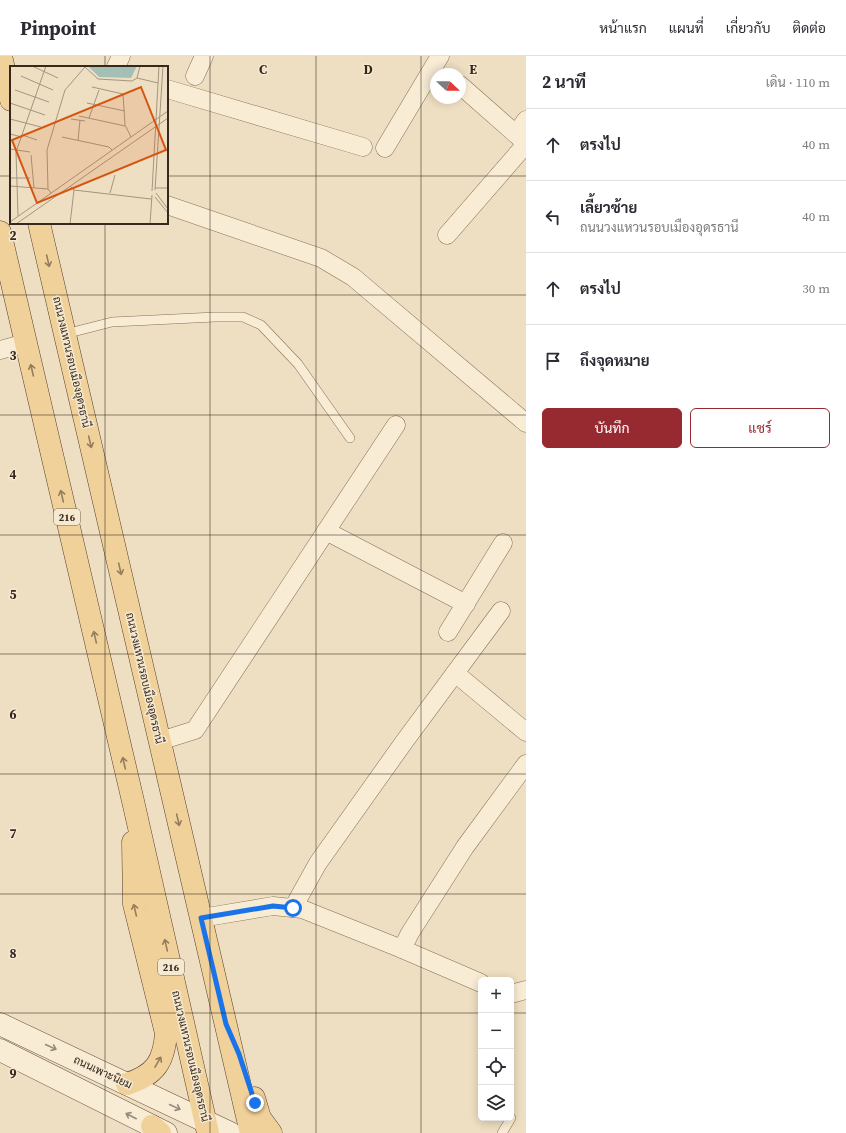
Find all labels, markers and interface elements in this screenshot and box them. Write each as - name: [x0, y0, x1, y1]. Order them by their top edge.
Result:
- text: Pinpoint: [20, 15, 96, 41]
- text: หน้าแรก: [599, 18, 647, 38]
- text: แผนที่: [669, 18, 704, 38]
- text: เกี่ยวกับ: [726, 18, 770, 38]
- text: ติดต่อ: [792, 18, 826, 38]
- text: C: [259, 61, 267, 78]
- text: D: [363, 61, 373, 78]
- text: E: [469, 61, 477, 78]
- inset map: [10, 66, 168, 224]
- north arrow: [430, 68, 466, 104]
- text: 2 นาที: [542, 70, 586, 94]
- text: เดิน · 110 m: [766, 74, 830, 91]
- icon: ahead: [542, 134, 564, 156]
- text: ตรงไป: [580, 134, 621, 155]
- text: 40 m: [802, 136, 830, 153]
- text: เลี้ยวซ้าย: [580, 197, 637, 218]
- icon: left: [542, 206, 564, 228]
- text: 40 m: [802, 208, 830, 225]
- text: ถนนวงแหวนรอบเมืองอุดรธานี: [580, 219, 739, 236]
- text: 2: [9, 227, 17, 244]
- one-way arrow: [45, 254, 53, 267]
- icon: ahead: [542, 278, 564, 300]
- text: ตรงไป: [580, 278, 621, 299]
- text: 30 m: [802, 280, 830, 297]
- street label: ถนนวงแหวนรอบเมืองอุดรธานี: [48, 295, 95, 429]
- text: 3: [9, 347, 17, 364]
- icon: arrive: [542, 350, 564, 372]
- text: ถึงจุดหมาย: [580, 350, 650, 371]
- one-way arrow: [28, 364, 36, 377]
- button: บันทึก: [542, 408, 682, 448]
- button: แชร์: [690, 408, 830, 448]
- one-way arrow: [87, 435, 95, 448]
- text: 4: [9, 466, 17, 483]
- one-way arrow: [57, 490, 65, 503]
- road number: 216: [54, 509, 80, 525]
- one-way arrow: [116, 562, 124, 575]
- text: 5: [9, 586, 17, 603]
- street label: ถนนวงแหวนรอบเมืองอุดรธานี: [121, 611, 168, 745]
- one-way arrow: [90, 630, 98, 643]
- text: 6: [9, 706, 17, 723]
- one-way arrow: [120, 757, 128, 770]
- one-way arrow: [174, 813, 182, 826]
- text: 7: [9, 825, 17, 842]
- route start: [284, 899, 302, 917]
- one-way arrow: [131, 904, 139, 917]
- one-way arrow: [161, 938, 169, 951]
- text: 8: [9, 945, 17, 962]
- road number: 216: [158, 959, 184, 975]
- map controls: [478, 977, 514, 1121]
- button: +: [478, 977, 514, 1013]
- street label: ถนนวงแหวนรอบเมืองอุดรธานี: [167, 989, 214, 1123]
- button: −: [478, 1013, 514, 1049]
- one-way arrow: [44, 1044, 56, 1051]
- button: locate: [478, 1049, 514, 1085]
- street label: ถนนเพาะนิยม: [71, 1052, 135, 1093]
- one-way arrow: [154, 1057, 162, 1068]
- text: 9: [9, 1065, 17, 1082]
- button: layers: [478, 1085, 514, 1121]
- route end: [246, 1094, 264, 1112]
- one-way arrow: [169, 1104, 181, 1111]
- one-way arrow: [125, 1111, 137, 1119]

